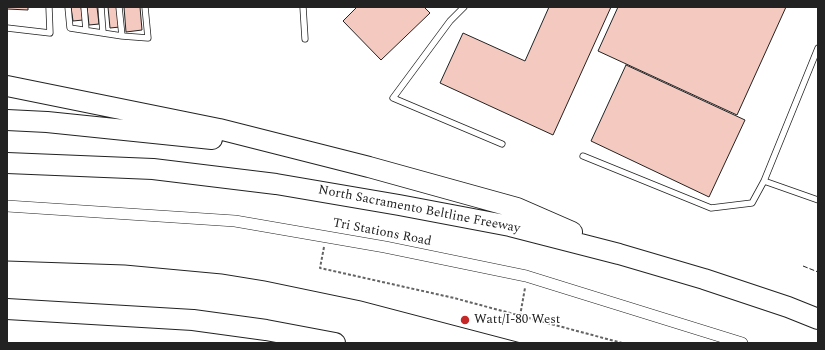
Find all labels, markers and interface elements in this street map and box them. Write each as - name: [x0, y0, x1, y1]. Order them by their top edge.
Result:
- street label: North Sacramento Beltline Freeway: [317, 183, 521, 237]
- street label: Tri Stations Road: [331, 216, 433, 250]
- place label: Watt/I-80 West: [474, 312, 560, 328]
- marker: Watt/I-80 West: [459, 314, 471, 326]

